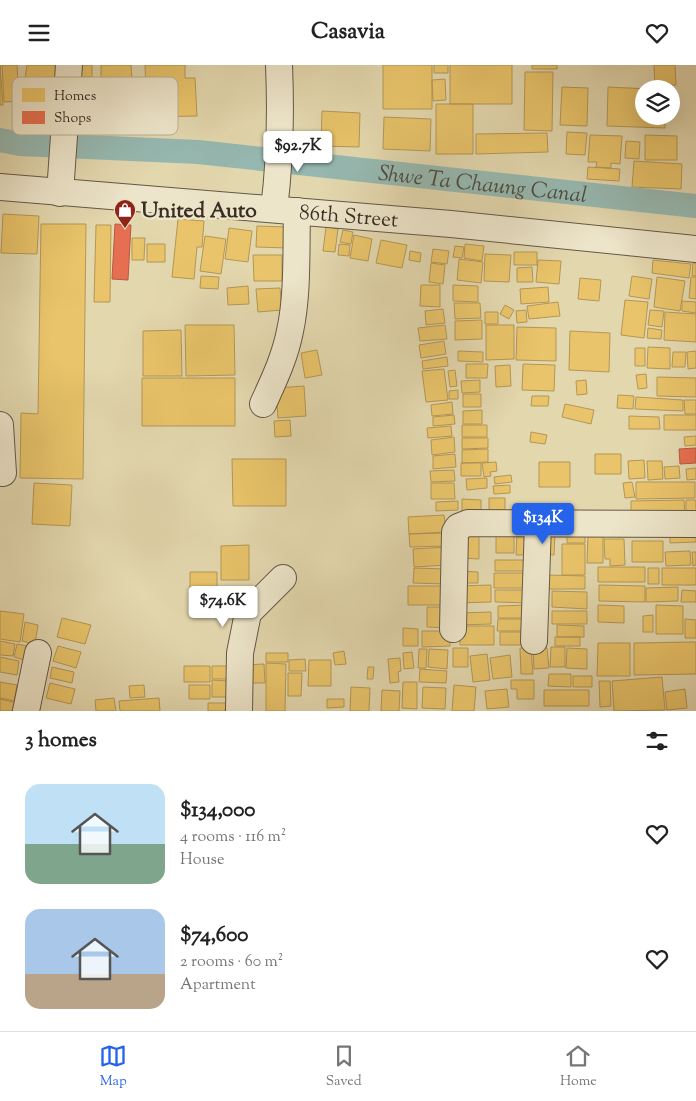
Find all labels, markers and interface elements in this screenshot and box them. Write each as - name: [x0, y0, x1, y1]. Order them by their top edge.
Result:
- text: Casavia: [311, 17, 385, 49]
- icon: menu: [25, 19, 53, 47]
- icon: heart: [643, 19, 671, 47]
- legend: [12, 77, 178, 135]
- map controls: [635, 80, 680, 125]
- button: layers: [635, 80, 680, 125]
- text: Homes: [54, 87, 96, 107]
- text: Shops: [54, 109, 91, 129]
- pin: $92.7K: [257, 131, 339, 173]
- text: $92.7K: [274, 135, 322, 158]
- water label: Shwe Ta Chaung Canal: [376, 159, 589, 213]
- place label: United Auto: [141, 197, 257, 227]
- shop icon: United Auto: [113, 198, 137, 229]
- street label: 86th Street: [298, 199, 399, 237]
- pin: $134K: [508, 503, 578, 545]
- text: $134K: [523, 507, 563, 530]
- pin: $74.6K: [182, 585, 264, 628]
- text: $74.6K: [200, 590, 246, 613]
- text: 3 homes: [25, 726, 97, 756]
- icon: filters: [643, 727, 671, 755]
- text: $134,000: [180, 796, 255, 826]
- icon: home: [65, 804, 125, 864]
- icon: heart: [643, 820, 671, 848]
- text: 4 rooms · 116 m²: [180, 826, 286, 849]
- text: House: [180, 849, 224, 872]
- text: $74,600: [180, 921, 248, 951]
- icon: home: [65, 929, 125, 989]
- icon: heart: [643, 945, 671, 973]
- text: 2 rooms · 60 m²: [180, 951, 283, 974]
- text: Apartment: [180, 974, 256, 997]
- tab: Map: [99, 1042, 127, 1092]
- tab: Saved: [326, 1042, 362, 1092]
- tab: Home: [560, 1042, 597, 1092]

